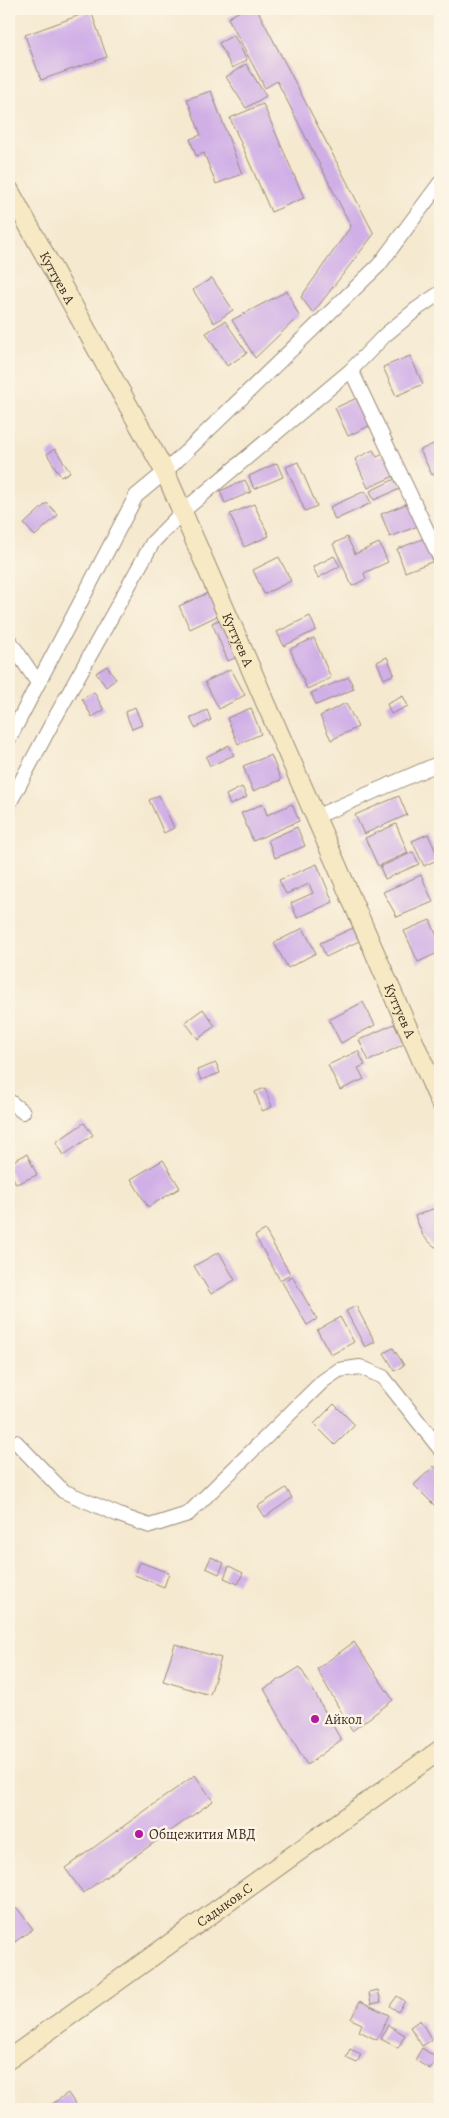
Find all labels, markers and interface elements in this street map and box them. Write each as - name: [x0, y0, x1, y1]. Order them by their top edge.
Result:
- street label: Куттуев А: [35, 248, 80, 308]
- street label: Куттуев А: [217, 610, 258, 671]
- street label: Куттуев А: [379, 981, 420, 1042]
- place label: Айкол: [324, 1710, 362, 1729]
- marker: Айкол: [309, 1713, 321, 1725]
- place label: Общежития МВД: [149, 1825, 256, 1844]
- marker: Общежития МВД: [133, 1828, 145, 1840]
- street label: Садыков.С: [193, 1878, 257, 1932]

